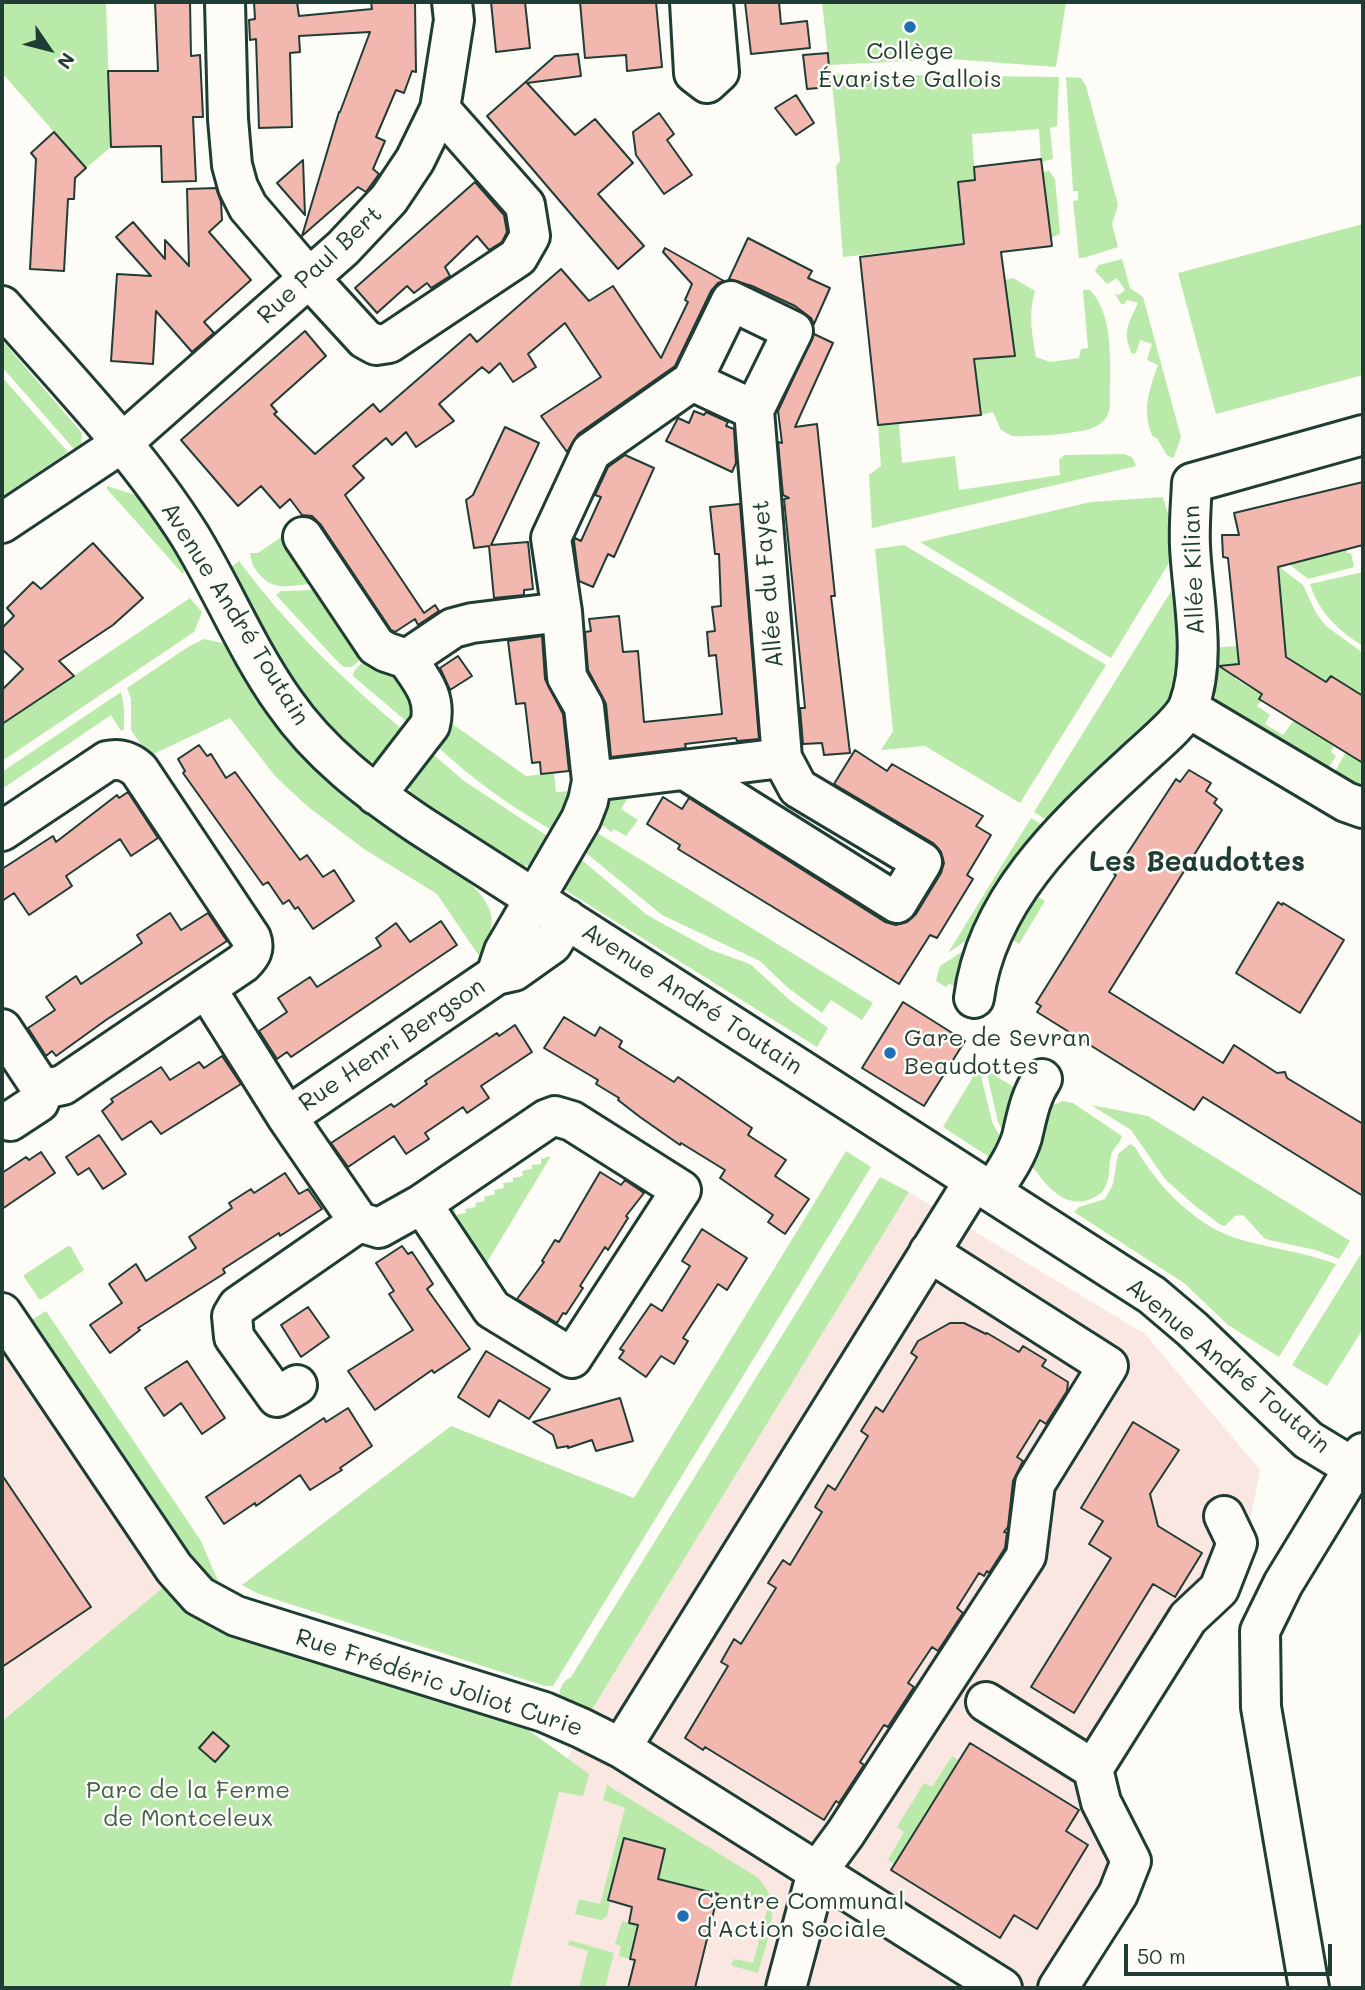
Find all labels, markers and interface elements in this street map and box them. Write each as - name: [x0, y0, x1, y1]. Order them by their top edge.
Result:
- north arrow: [14, 14, 84, 84]
- marker: Collège Évariste Gallois: [902, 19, 918, 35]
- place label: Collège Évariste Gallois: [818, 38, 1002, 94]
- text: N: [52, 48, 81, 74]
- street label: Rue Paul Bert: [252, 200, 388, 330]
- street label: Avenue André Toutain: [155, 497, 315, 731]
- street label: Allée du Fayet: [746, 499, 790, 669]
- street label: Allée Kilian: [1177, 505, 1211, 635]
- district label: Les Beaudottes: [1089, 845, 1305, 879]
- street label: Avenue André Toutain: [576, 917, 808, 1081]
- street label: Rue Henri Bergson: [293, 972, 491, 1118]
- place label: Gare de Sevran Beaudottes: [904, 1025, 1090, 1081]
- marker: Gare de Sevran Beaudottes: [882, 1045, 898, 1061]
- street label: Avenue André Toutain: [1120, 1272, 1336, 1460]
- street label: Rue Frédéric Joliot Curie: [292, 1623, 586, 1743]
- park label: Parc de la Ferme de Montceleux: [86, 1777, 290, 1833]
- place label: Centre Communal d'Action Sociale: [697, 1888, 904, 1944]
- marker: Centre Communal d'Action Sociale: [675, 1908, 691, 1924]
- scale bar: [1127, 1930, 1335, 1974]
- text: 50 m: [1137, 1942, 1186, 1969]

